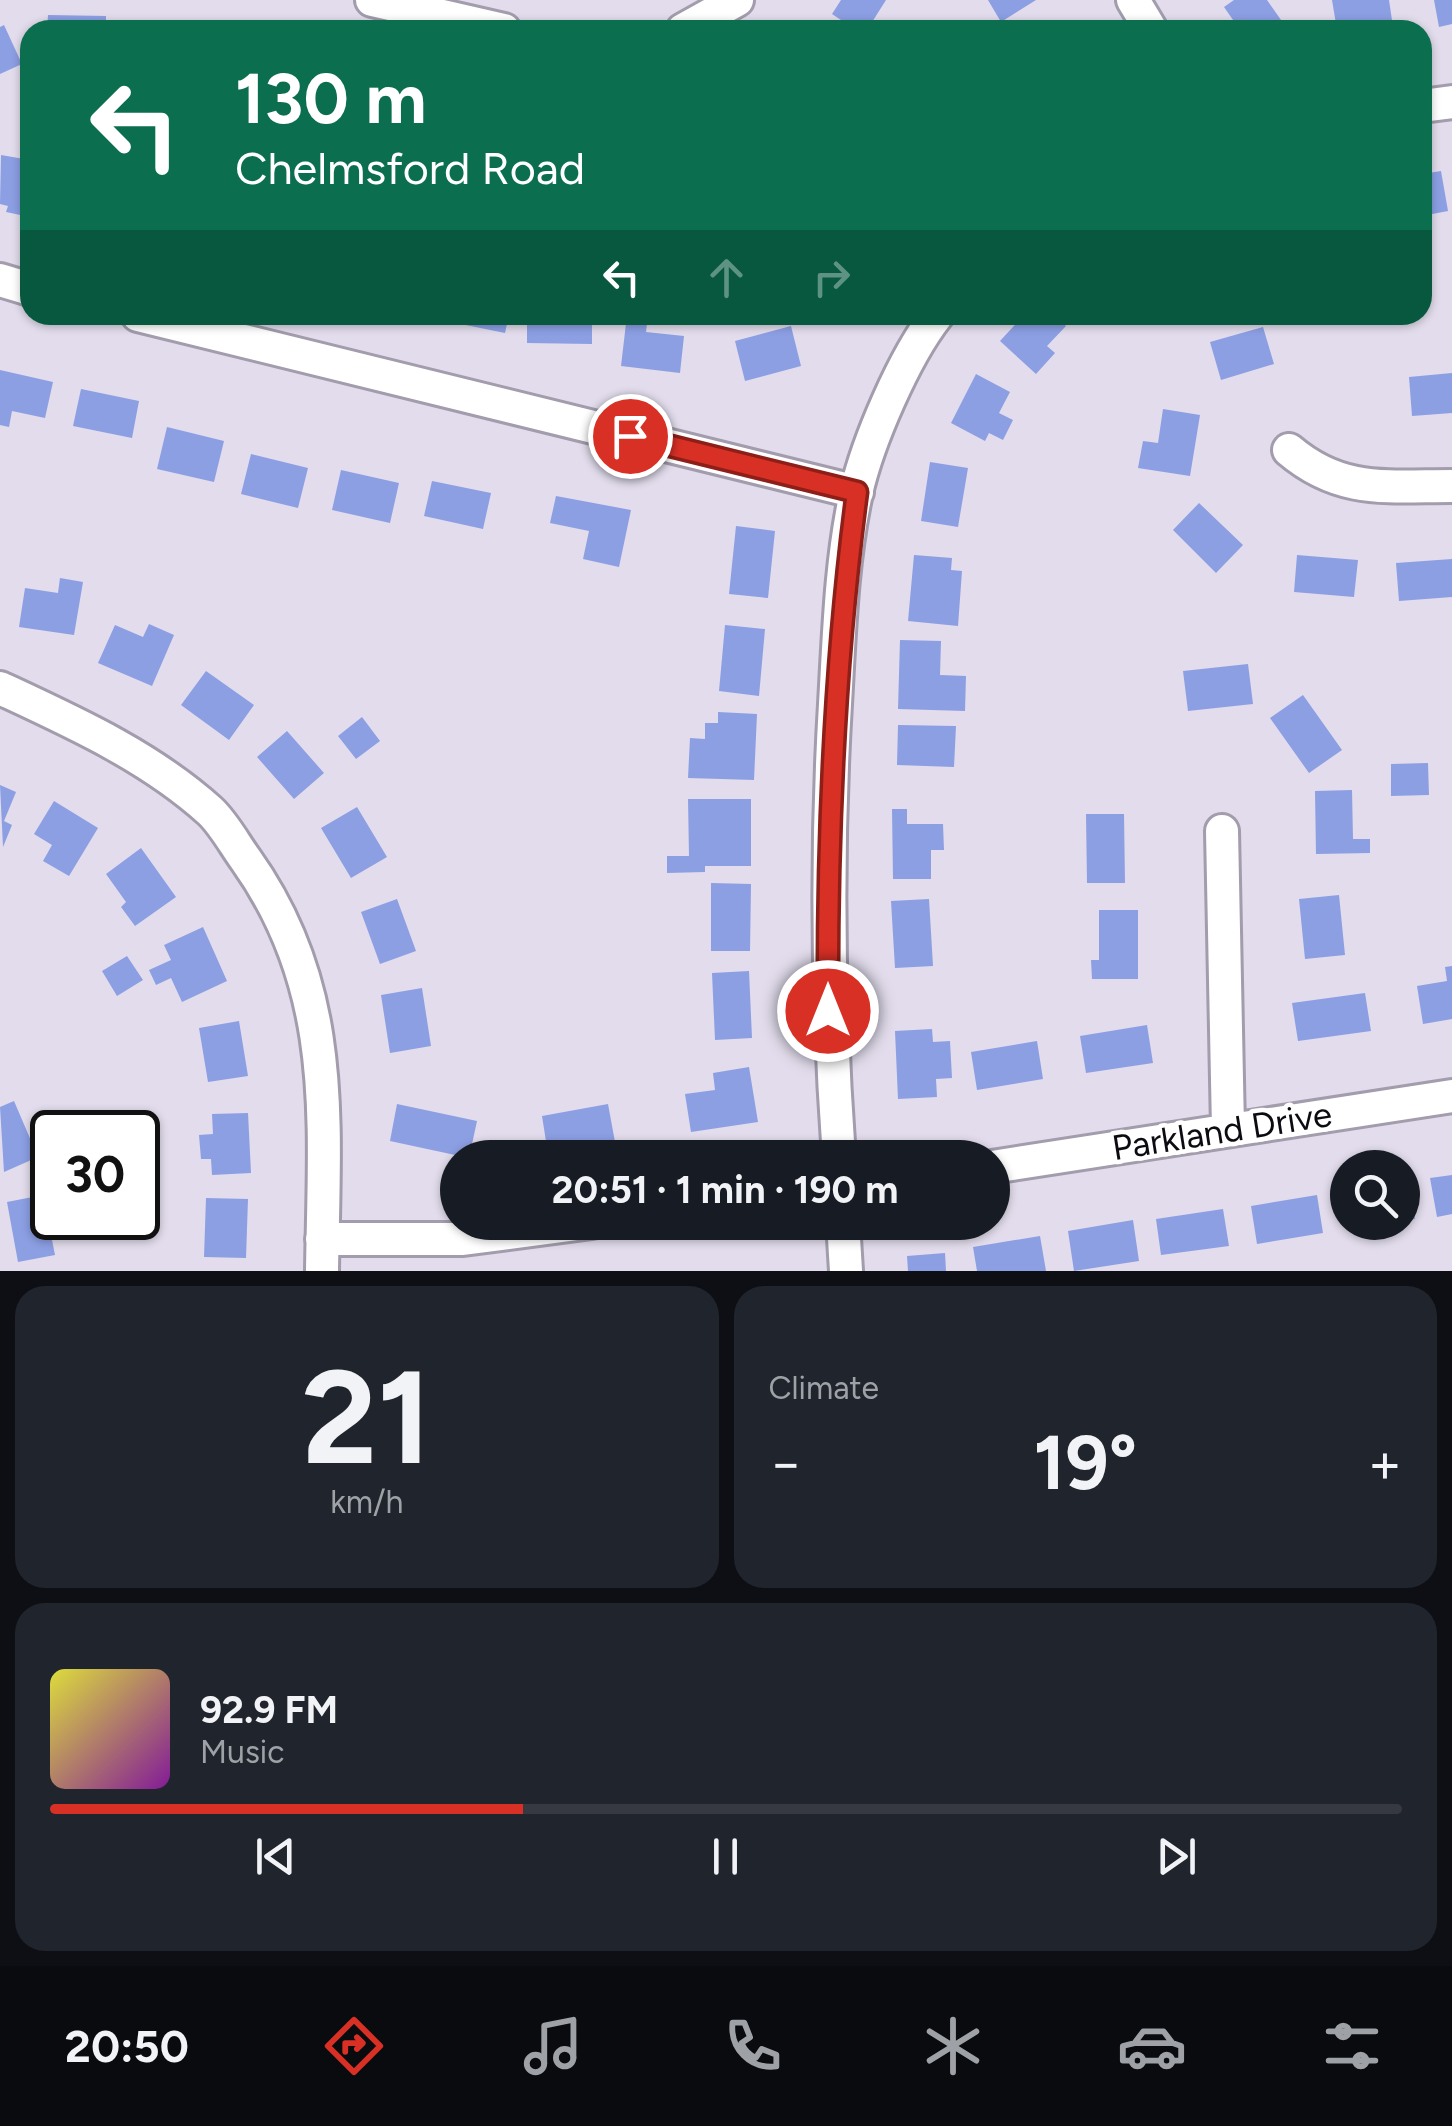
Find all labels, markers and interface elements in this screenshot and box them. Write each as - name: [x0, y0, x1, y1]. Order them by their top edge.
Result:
- text: 130 m: [235, 56, 427, 141]
- icon: left: [70, 60, 200, 190]
- text: Chelmsford Road: [235, 141, 585, 195]
- icon: left: [594, 250, 649, 305]
- icon: ahead: [699, 250, 754, 305]
- icon: right: [804, 250, 859, 305]
- pin: [588, 394, 673, 479]
- icon: arrive: [603, 409, 658, 464]
- position arrow: [776, 959, 880, 1063]
- street label: Parkland Drive: [1109, 1093, 1335, 1169]
- speed limit sign: 30: [30, 1110, 160, 1240]
- map controls: [1330, 1150, 1420, 1240]
- button: search: [1330, 1150, 1420, 1240]
- text: 20:51 · 1 min · 190 m: [552, 1167, 898, 1213]
- text: 21: [302, 1340, 432, 1496]
- text: Climate: [769, 1369, 879, 1407]
- text: 19°: [1033, 1418, 1137, 1508]
- text: −: [769, 1430, 803, 1496]
- text: +: [1368, 1430, 1402, 1496]
- text: km/h: [330, 1483, 403, 1521]
- text: 92.9 FM: [200, 1687, 338, 1733]
- text: Music: [200, 1733, 285, 1771]
- icon: previous: [248, 1829, 303, 1884]
- icon: pause: [698, 1829, 753, 1884]
- icon: next: [1149, 1829, 1204, 1884]
- icon: directions: [319, 2011, 389, 2081]
- icon: music: [518, 2011, 588, 2081]
- icon: phone: [718, 2011, 788, 2081]
- icon: climate: [918, 2011, 988, 2081]
- icon: car: [1117, 2011, 1187, 2081]
- icon: filters: [1317, 2011, 1387, 2081]
- text: 20:50: [65, 2019, 189, 2073]

